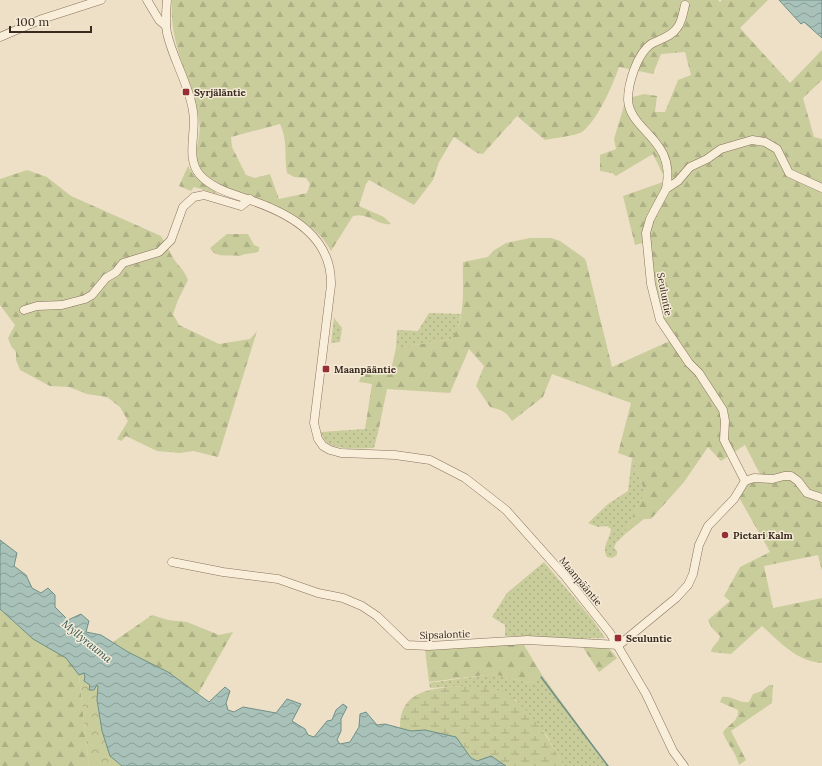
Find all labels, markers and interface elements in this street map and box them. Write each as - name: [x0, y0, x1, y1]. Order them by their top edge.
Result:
- scale bar: [10, 8, 91, 34]
- text: 100 m: [16, 14, 49, 29]
- place label: Syrjäläntie: [194, 86, 247, 99]
- marker: Syrjäläntie: [181, 87, 191, 97]
- street label: Seuluntie: [654, 271, 675, 317]
- place label: Maanpääntie: [334, 363, 397, 376]
- marker: Maanpääntie: [321, 364, 331, 374]
- place label: Pietari Kalm: [733, 529, 794, 542]
- marker: Pietari Kalm: [720, 530, 730, 540]
- street label: Maanpääntie: [556, 554, 605, 609]
- water label: Myllyrauma: [59, 616, 116, 666]
- street label: Sipsalontie: [419, 627, 471, 642]
- place label: Seuluntie: [626, 632, 673, 645]
- marker: Seuluntie: [613, 633, 623, 643]

